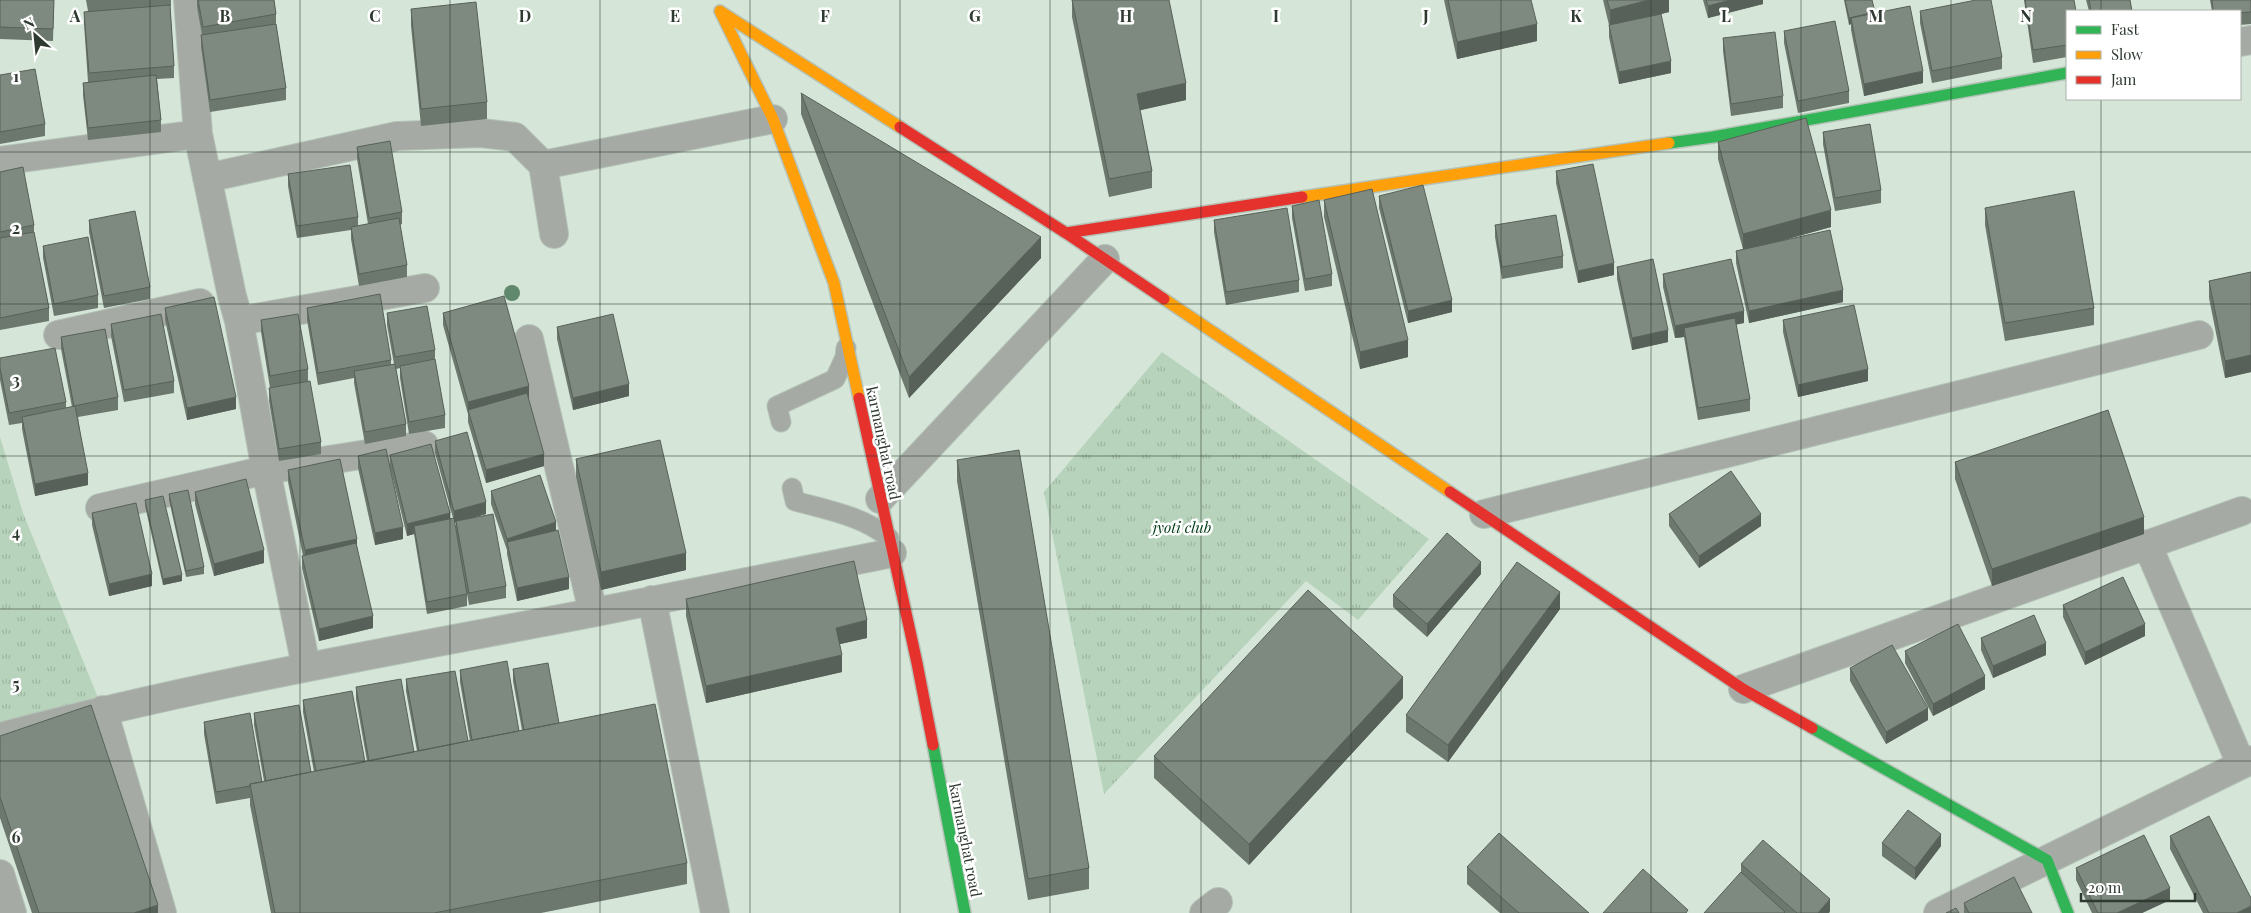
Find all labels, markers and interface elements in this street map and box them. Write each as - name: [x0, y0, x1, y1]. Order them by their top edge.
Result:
- text: A: [69, 5, 81, 26]
- text: B: [220, 5, 231, 26]
- text: C: [369, 5, 381, 26]
- text: D: [519, 5, 531, 26]
- text: E: [670, 5, 680, 26]
- text: F: [820, 5, 830, 26]
- text: G: [969, 5, 981, 26]
- text: H: [1120, 5, 1133, 26]
- text: I: [1273, 5, 1279, 26]
- text: J: [1422, 5, 1429, 26]
- text: K: [1570, 5, 1582, 26]
- text: L: [1721, 5, 1731, 26]
- text: M: [1869, 5, 1884, 26]
- text: N: [2020, 5, 2032, 26]
- north arrow: [10, 10, 60, 60]
- legend: [2066, 10, 2241, 100]
- text: N: [20, 12, 38, 34]
- text: Fast: [2111, 19, 2140, 39]
- text: Slow: [2111, 44, 2143, 64]
- text: 1: [13, 65, 19, 86]
- text: Jam: [2110, 69, 2137, 89]
- text: 2: [12, 217, 20, 238]
- text: 3: [12, 369, 20, 390]
- street label: karmanghat road: [862, 384, 906, 502]
- park label: jyoti club: [1150, 517, 1211, 537]
- text: 4: [12, 521, 20, 542]
- text: 5: [12, 673, 20, 694]
- street label: karmanghat road: [945, 781, 987, 899]
- text: 6: [12, 826, 21, 847]
- scale bar: [2081, 870, 2195, 902]
- text: 20 m: [2088, 877, 2122, 897]

